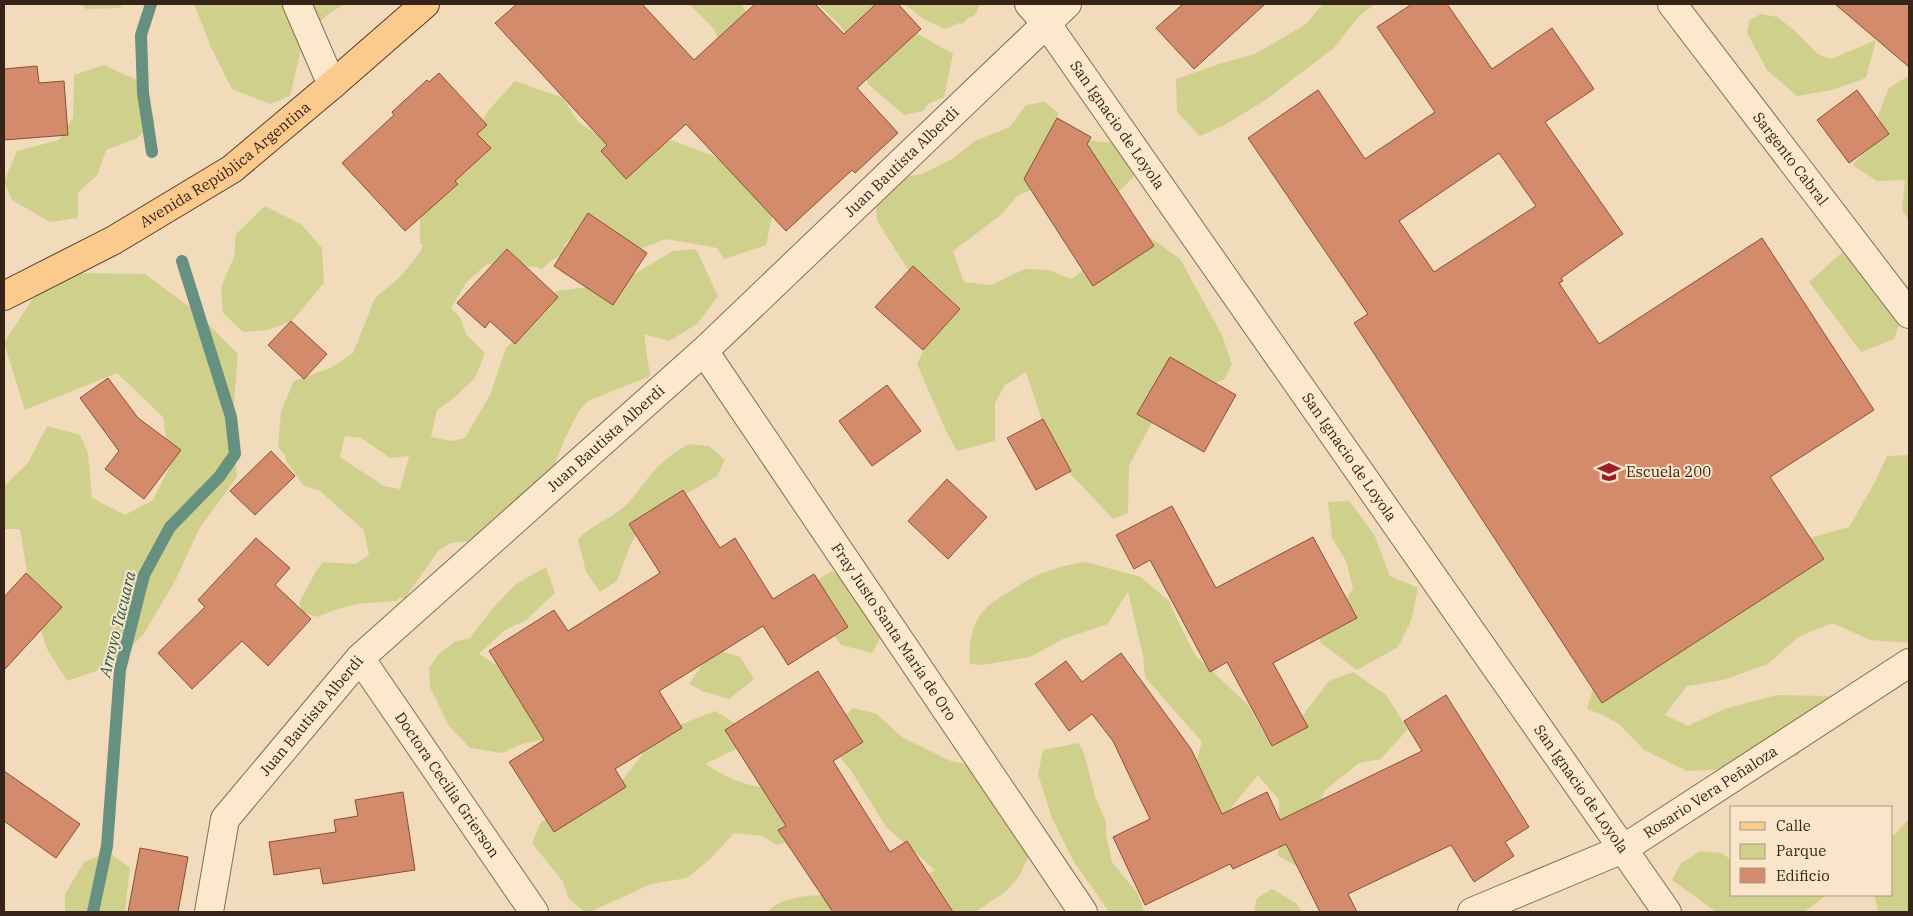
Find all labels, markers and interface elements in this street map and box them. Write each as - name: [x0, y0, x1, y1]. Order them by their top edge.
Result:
- street label: San Ignacio de Loyola: [1066, 57, 1169, 193]
- street label: Avenida República Argentina: [136, 97, 314, 231]
- street label: Juan Bautista Alberdi: [840, 102, 963, 221]
- street label: Sargento Cabral: [1749, 108, 1833, 209]
- street label: Juan Bautista Alberdi: [543, 381, 669, 496]
- street label: San Ignacio de Loyola: [1298, 389, 1401, 525]
- school or university icon: Escuela 200: [1596, 459, 1622, 485]
- place label: Escuela 200: [1626, 462, 1711, 481]
- street label: Fray Justo Santa María de Oro: [827, 539, 961, 724]
- water label: Arroyo Tacuara: [94, 569, 140, 680]
- street label: Juan Bautista Alberdi: [255, 651, 367, 780]
- street label: Doctora Cecilia Grierson: [391, 708, 504, 862]
- street label: San Ignacio de Loyola: [1530, 721, 1633, 857]
- street label: Rosario Vera Peñaloza: [1640, 741, 1781, 842]
- legend: [1730, 806, 1893, 896]
- text: Calle: [1776, 816, 1811, 835]
- text: Parque: [1776, 841, 1826, 860]
- text: Edificio: [1776, 866, 1830, 885]

